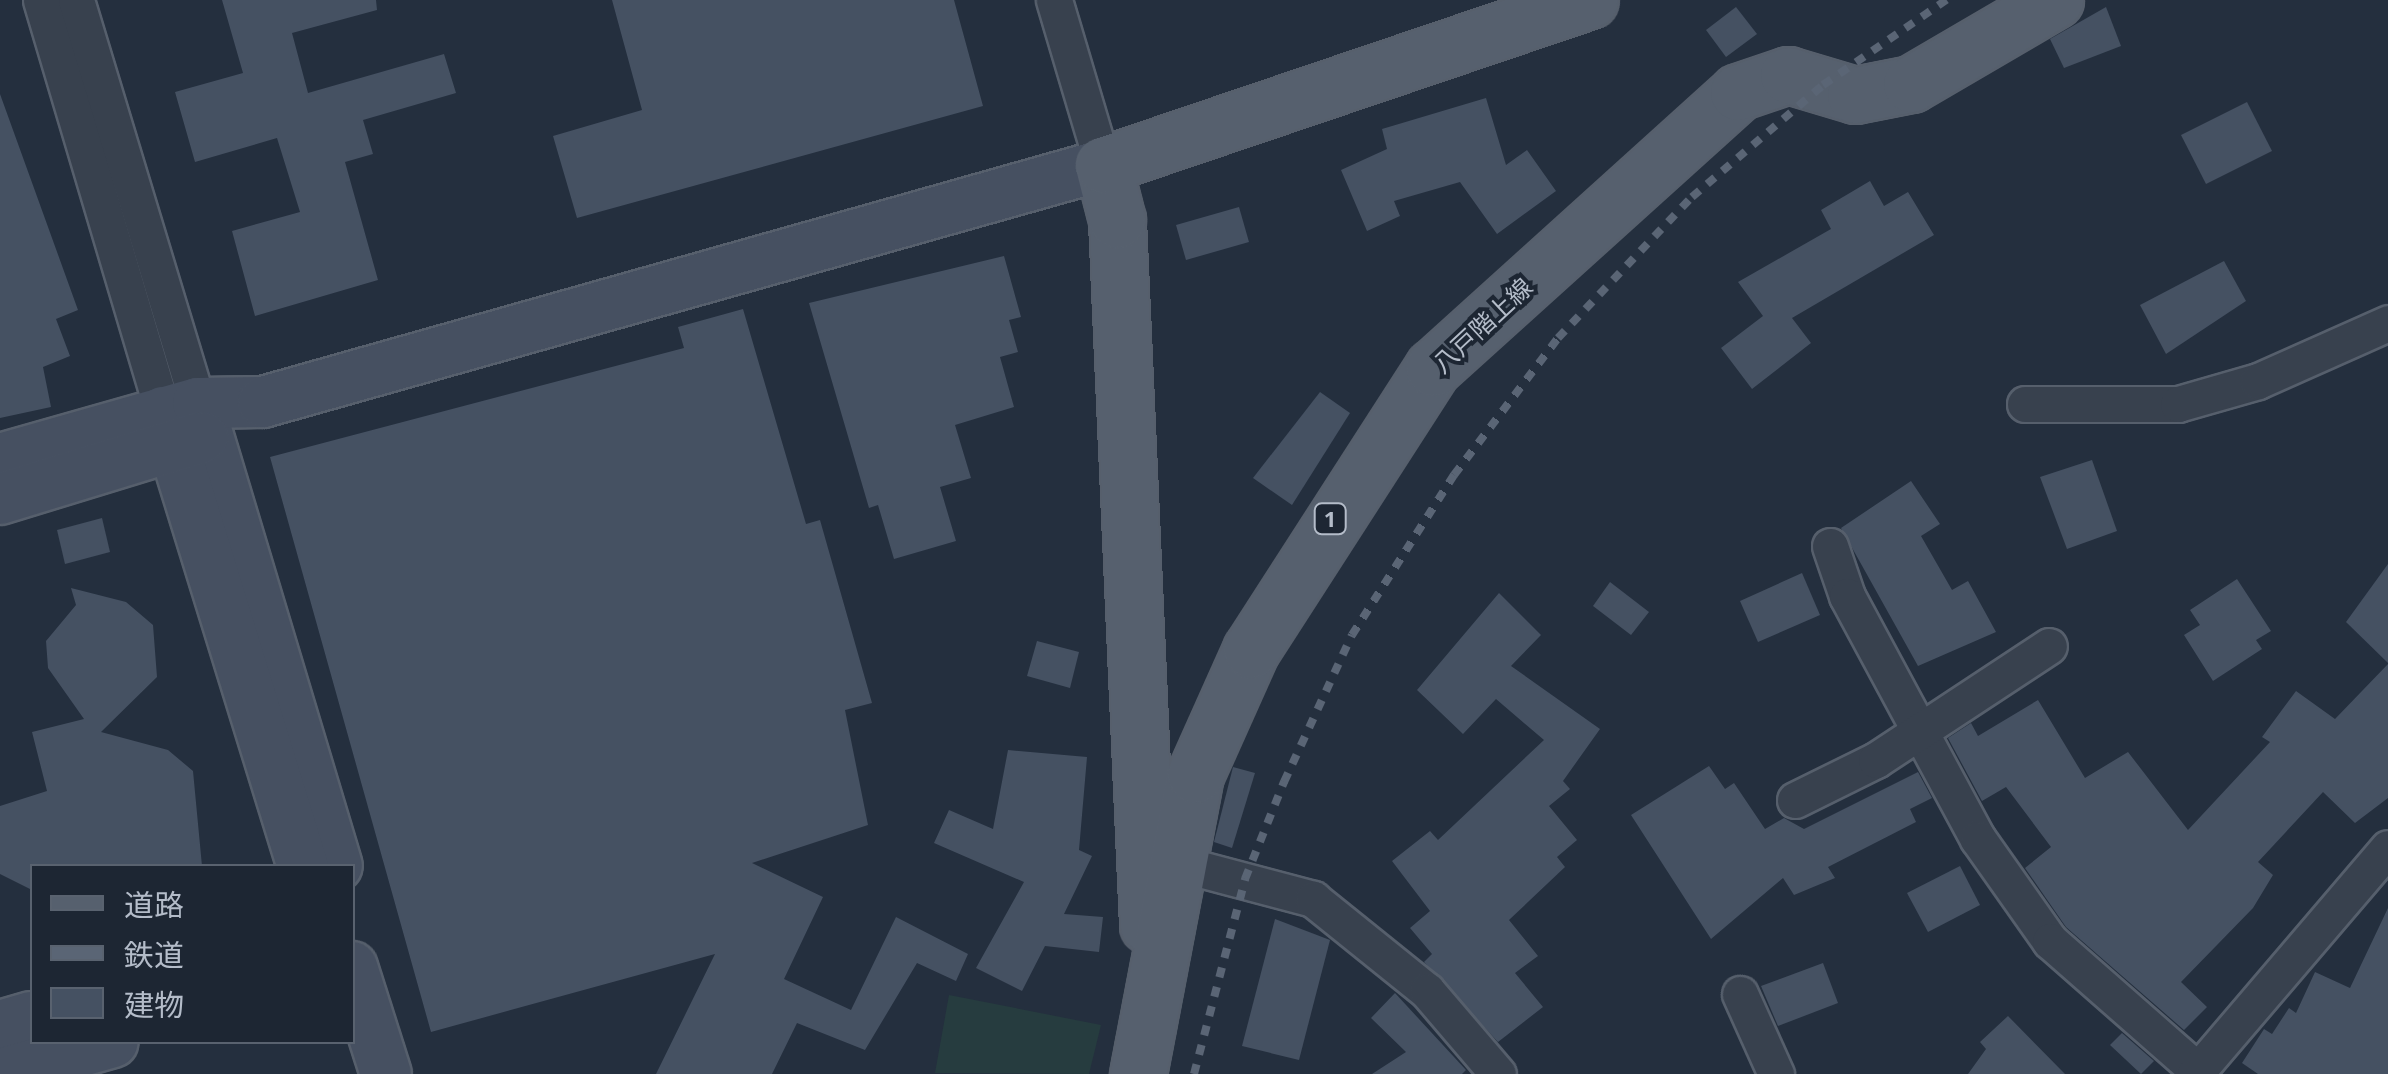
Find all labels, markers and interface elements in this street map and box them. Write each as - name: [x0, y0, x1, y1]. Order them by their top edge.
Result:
- street label: 八戸階上線: [1426, 271, 1538, 379]
- road number: 1: [1312, 502, 1348, 536]
- legend: [30, 864, 355, 1044]
- text: 道路: [124, 884, 184, 925]
- text: 鉄道: [124, 934, 184, 975]
- text: 建物: [124, 984, 184, 1025]

